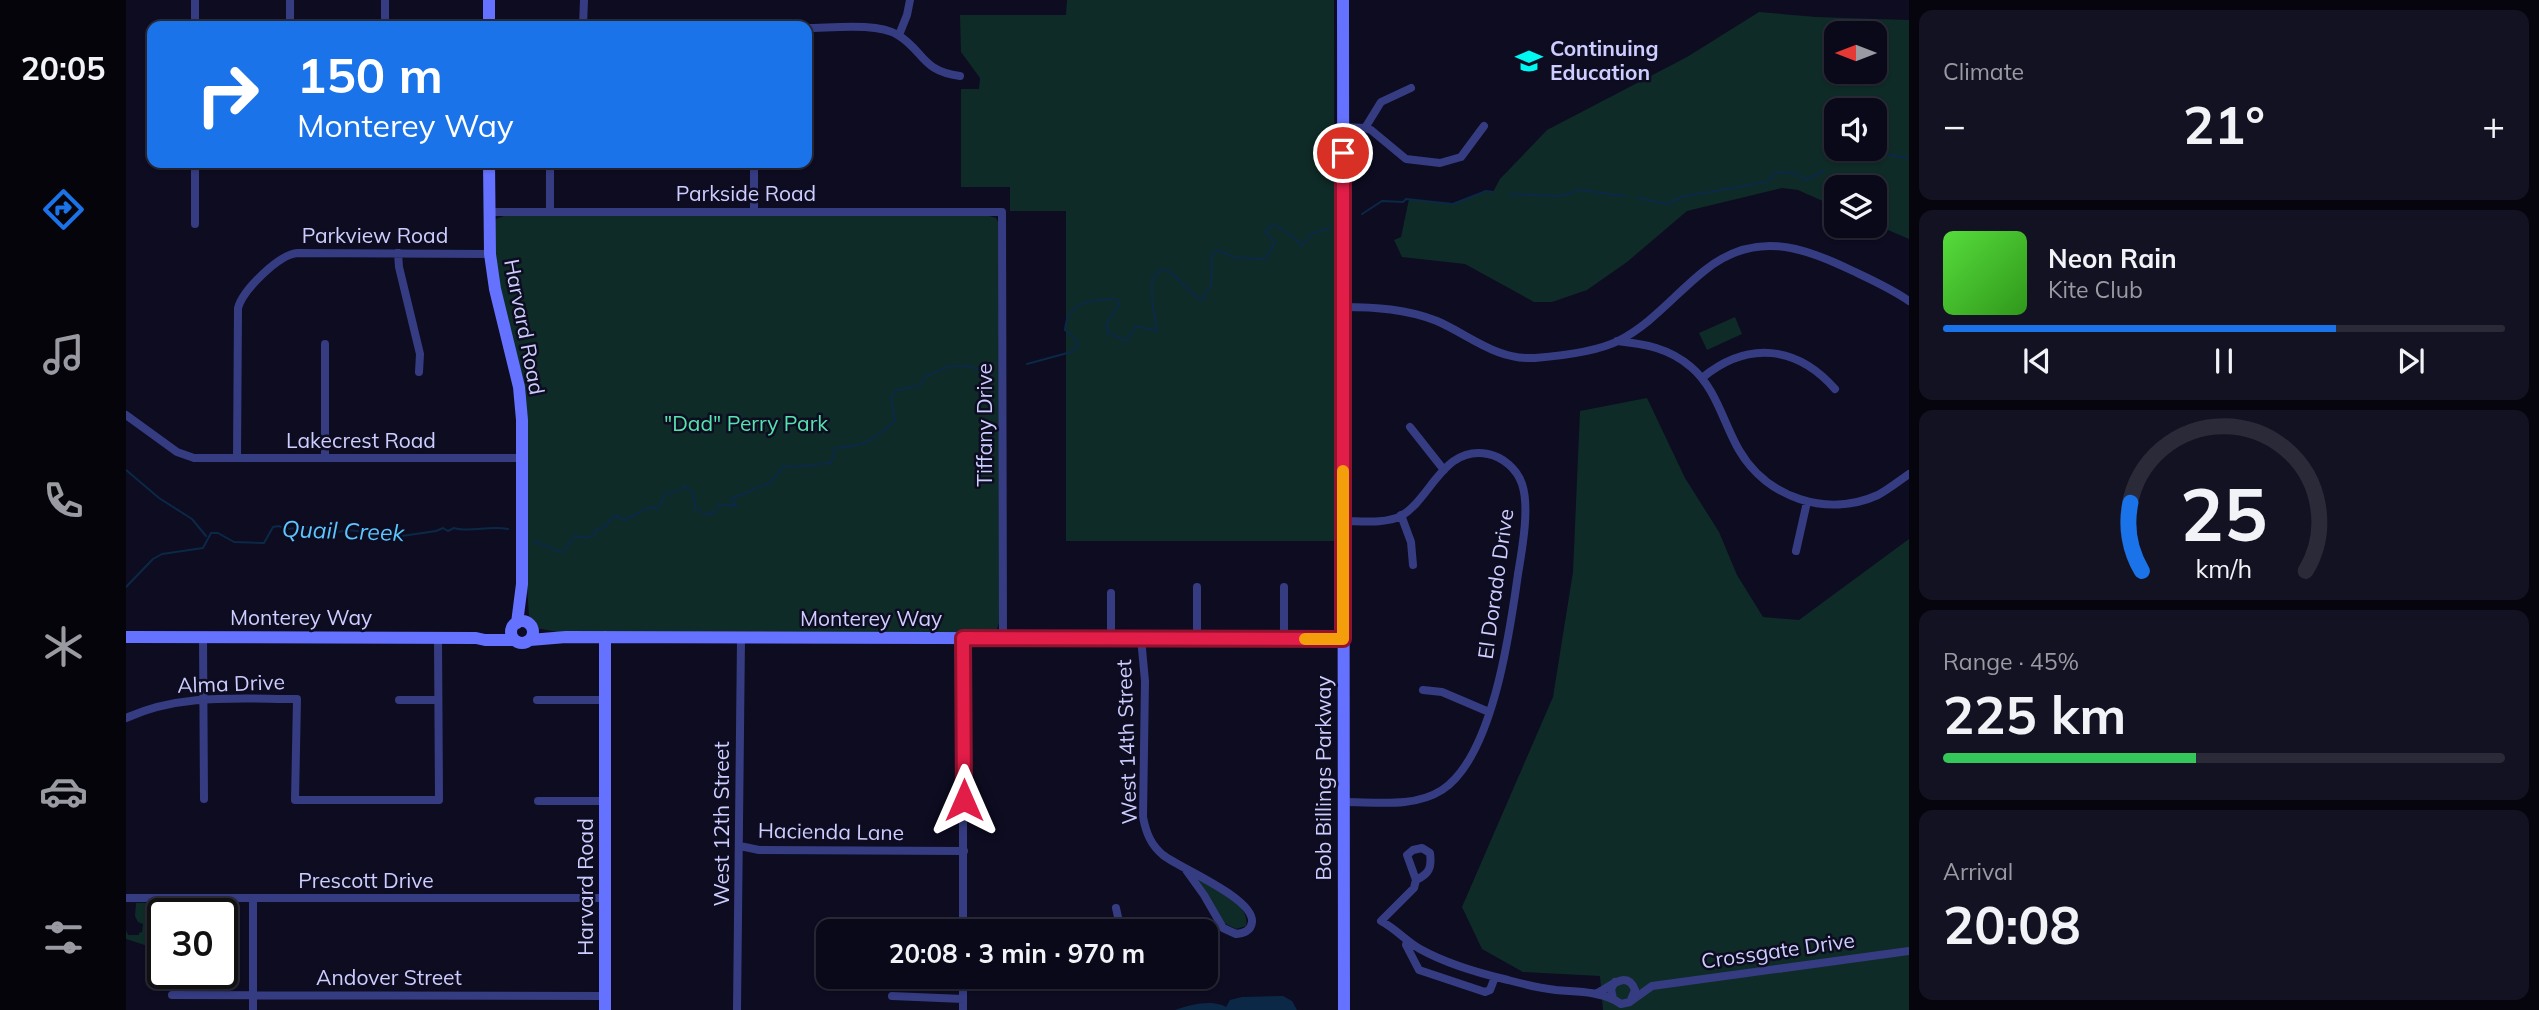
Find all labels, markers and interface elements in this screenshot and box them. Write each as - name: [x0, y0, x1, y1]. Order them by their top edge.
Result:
- north arrow: [1824, 21, 1886, 84]
- map controls: [1824, 21, 1887, 238]
- place label: Continuing Education: [1550, 35, 1659, 85]
- text: 150 m: [297, 44, 443, 105]
- school or university icon: Continuing Education: [1514, 46, 1544, 76]
- text: 20:05: [21, 48, 105, 88]
- icon: right: [182, 49, 273, 140]
- text: Climate: [1943, 57, 2024, 86]
- text: 21°: [2183, 92, 2265, 157]
- button: sound: [1824, 98, 1887, 161]
- text: −: [1943, 101, 1966, 149]
- text: +: [2482, 101, 2505, 149]
- text: Monterey Way: [297, 105, 514, 145]
- pin: [1313, 123, 1373, 183]
- icon: arrive: [1324, 134, 1362, 172]
- button: layers: [1824, 175, 1887, 238]
- street label: Parkside Road: [676, 180, 816, 206]
- icon: directions: [39, 185, 88, 234]
- street label: Parkview Road: [302, 222, 448, 248]
- text: Neon Rain: [2048, 242, 2177, 275]
- street label: Harvard Road: [499, 257, 551, 397]
- text: Kite Club: [2048, 275, 2143, 304]
- icon: music: [39, 330, 88, 379]
- icon: previous: [2018, 342, 2056, 380]
- icon: pause: [2205, 342, 2243, 380]
- icon: next: [2392, 342, 2430, 380]
- street label: Tiffany Drive: [971, 363, 997, 487]
- park label: "Dad" Perry Park: [664, 410, 828, 436]
- street label: Lakecrest Road: [286, 427, 436, 453]
- text: 25: [2180, 468, 2268, 559]
- icon: phone: [39, 476, 88, 525]
- street label: El Dorado Drive: [1472, 507, 1518, 661]
- water label: Quail Creek: [281, 514, 406, 547]
- text: km/h: [2196, 553, 2252, 584]
- street label: Monterey Way: [230, 604, 372, 630]
- street label: Monterey Way: [800, 605, 942, 631]
- icon: climate: [39, 622, 88, 671]
- text: Range · 45%: [1943, 647, 2079, 676]
- street label: West 14th Street: [1110, 659, 1142, 825]
- street label: Alma Drive: [177, 668, 285, 698]
- street label: Bob Billings Parkway: [1310, 675, 1336, 881]
- text: 225 km: [1943, 682, 2126, 747]
- street label: West 12th Street: [708, 741, 734, 907]
- position arrow: [927, 763, 1001, 837]
- icon: car: [39, 767, 88, 816]
- street label: Hacienda Lane: [758, 817, 904, 845]
- street label: Harvard Road: [572, 818, 598, 956]
- text: Arrival: [1943, 857, 2013, 886]
- street label: Prescott Drive: [298, 867, 434, 893]
- text: 20:08: [1943, 892, 2081, 957]
- speed limit sign: 30: [147, 898, 238, 989]
- icon: filters: [39, 913, 88, 962]
- street label: Crossgate Drive: [1699, 926, 1856, 974]
- text: 20:08 · 3 min · 970 m: [889, 937, 1145, 970]
- street label: Andover Street: [316, 964, 462, 990]

